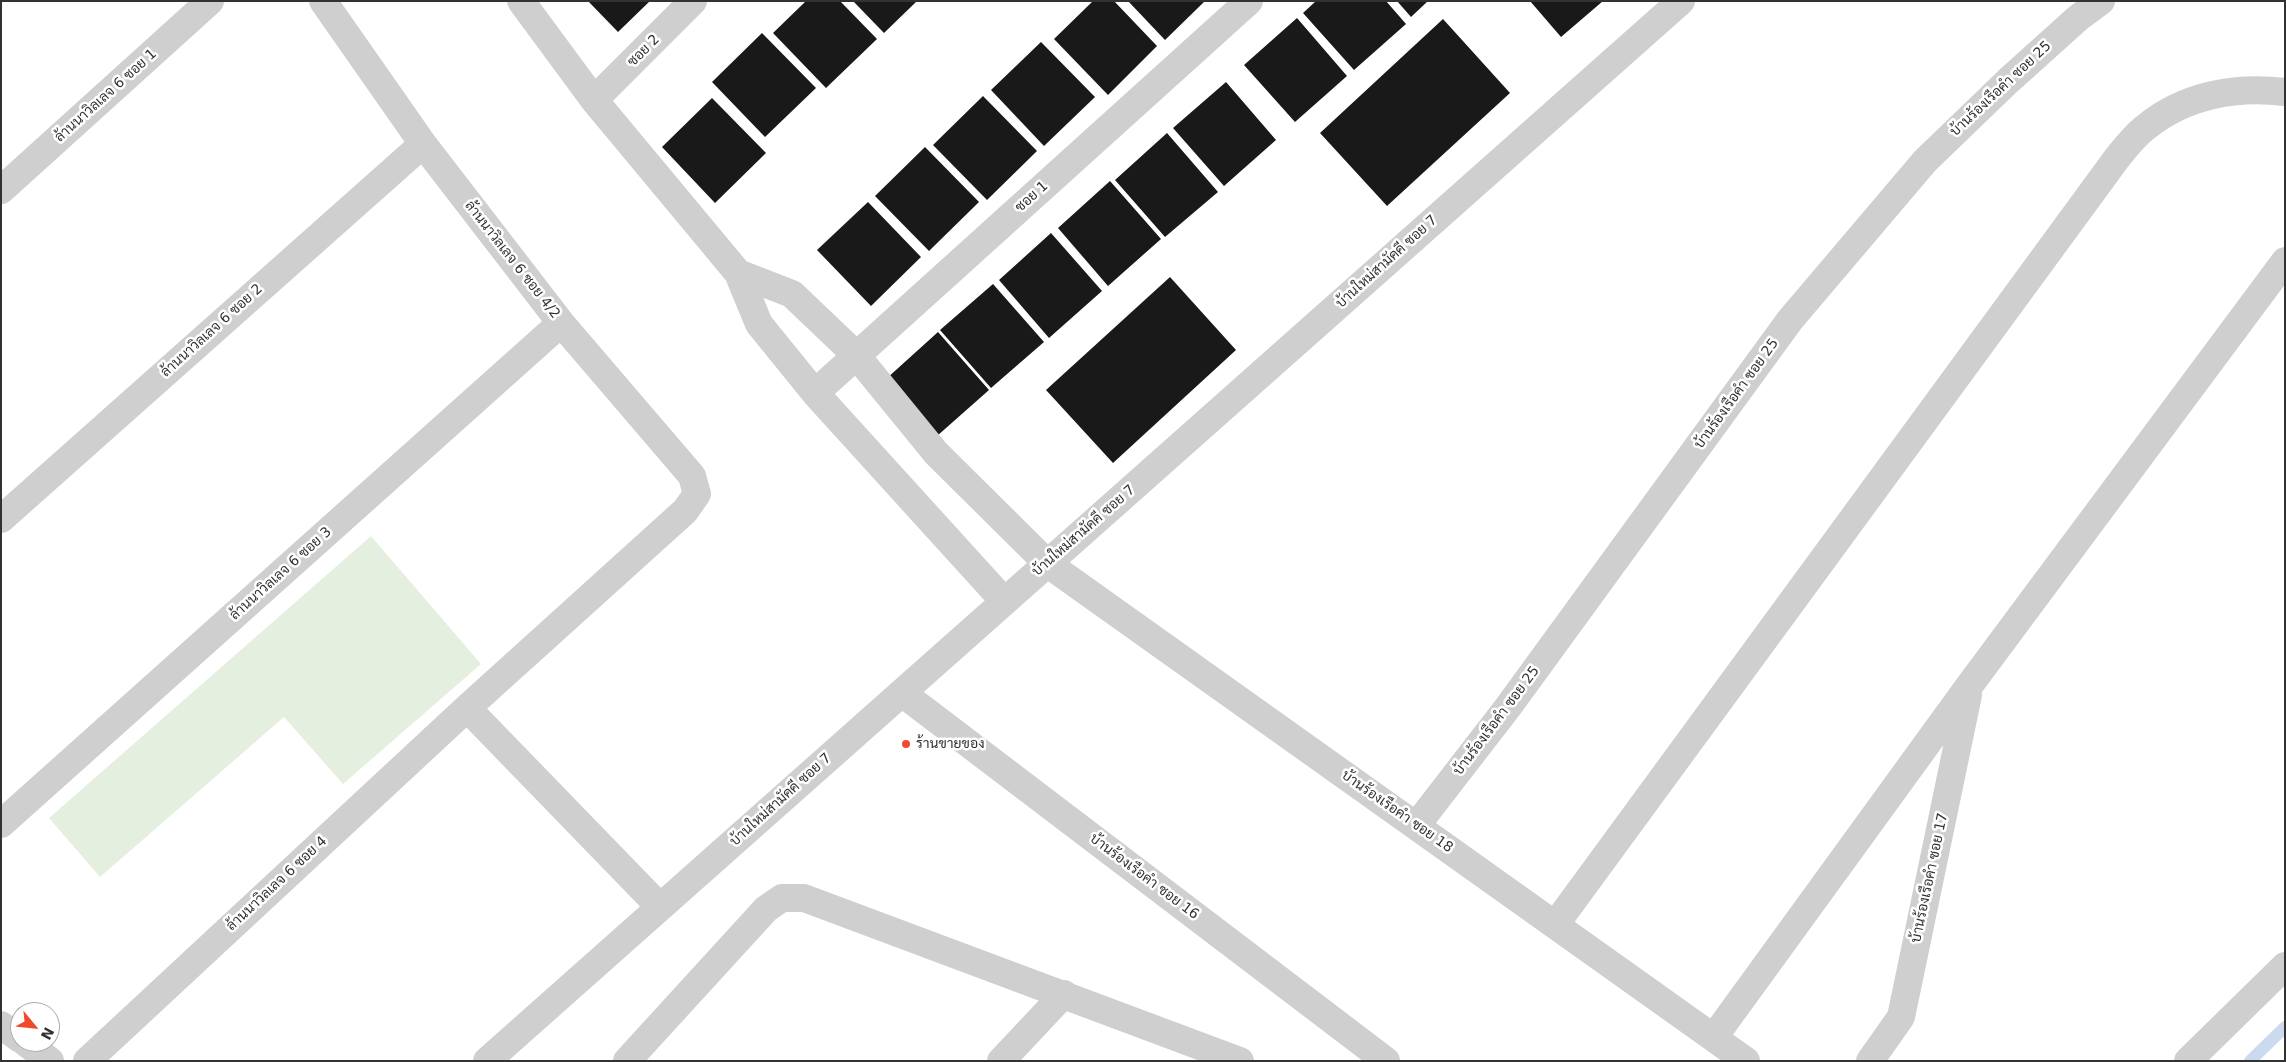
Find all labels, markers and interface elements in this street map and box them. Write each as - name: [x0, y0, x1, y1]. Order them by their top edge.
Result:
- street label: ซอย 2: [625, 32, 663, 70]
- street label: บ้านร้องเรือคำ ซอย 25: [1947, 38, 2055, 140]
- street label: ล้านนาวิลเลจ 6 ซอย 1: [52, 46, 160, 146]
- street label: ซอย 1: [1012, 178, 1052, 216]
- street label: ล้านนาวิลเลจ 6 ซอย 4/2: [461, 198, 563, 322]
- street label: บ้านใหม่สามัคคี ซอย 7: [1333, 212, 1441, 312]
- street label: ล้านนาวิลเลจ 6 ซอย 2: [158, 281, 266, 381]
- street label: บ้านร้องเรือคำ ซอย 25: [1691, 336, 1783, 452]
- street label: บ้านใหม่สามัคคี ซอย 7: [1029, 482, 1139, 580]
- street label: ล้านนาวิลเลจ 6 ซอย 3: [227, 524, 335, 624]
- street label: บ้านร้องเรือคำ ซอย 25: [1451, 663, 1543, 779]
- place label: ร้านขายของ: [916, 736, 984, 752]
- marker: ร้านขายของ: [900, 738, 912, 750]
- street label: บ้านใหม่สามัคคี ซอย 7: [727, 750, 835, 850]
- street label: บ้านร้องเรือคำ ซอย 18: [1338, 767, 1456, 857]
- street label: บ้านร้องเรือคำ ซอย 17: [1908, 812, 1952, 944]
- street label: บ้านร้องเรือคำ ซอย 16: [1086, 831, 1202, 923]
- street label: ล้านนาวิลเลจ 6 ซอย 4: [223, 833, 331, 935]
- north arrow: [10, 1002, 60, 1052]
- text: N: [38, 1025, 57, 1043]

